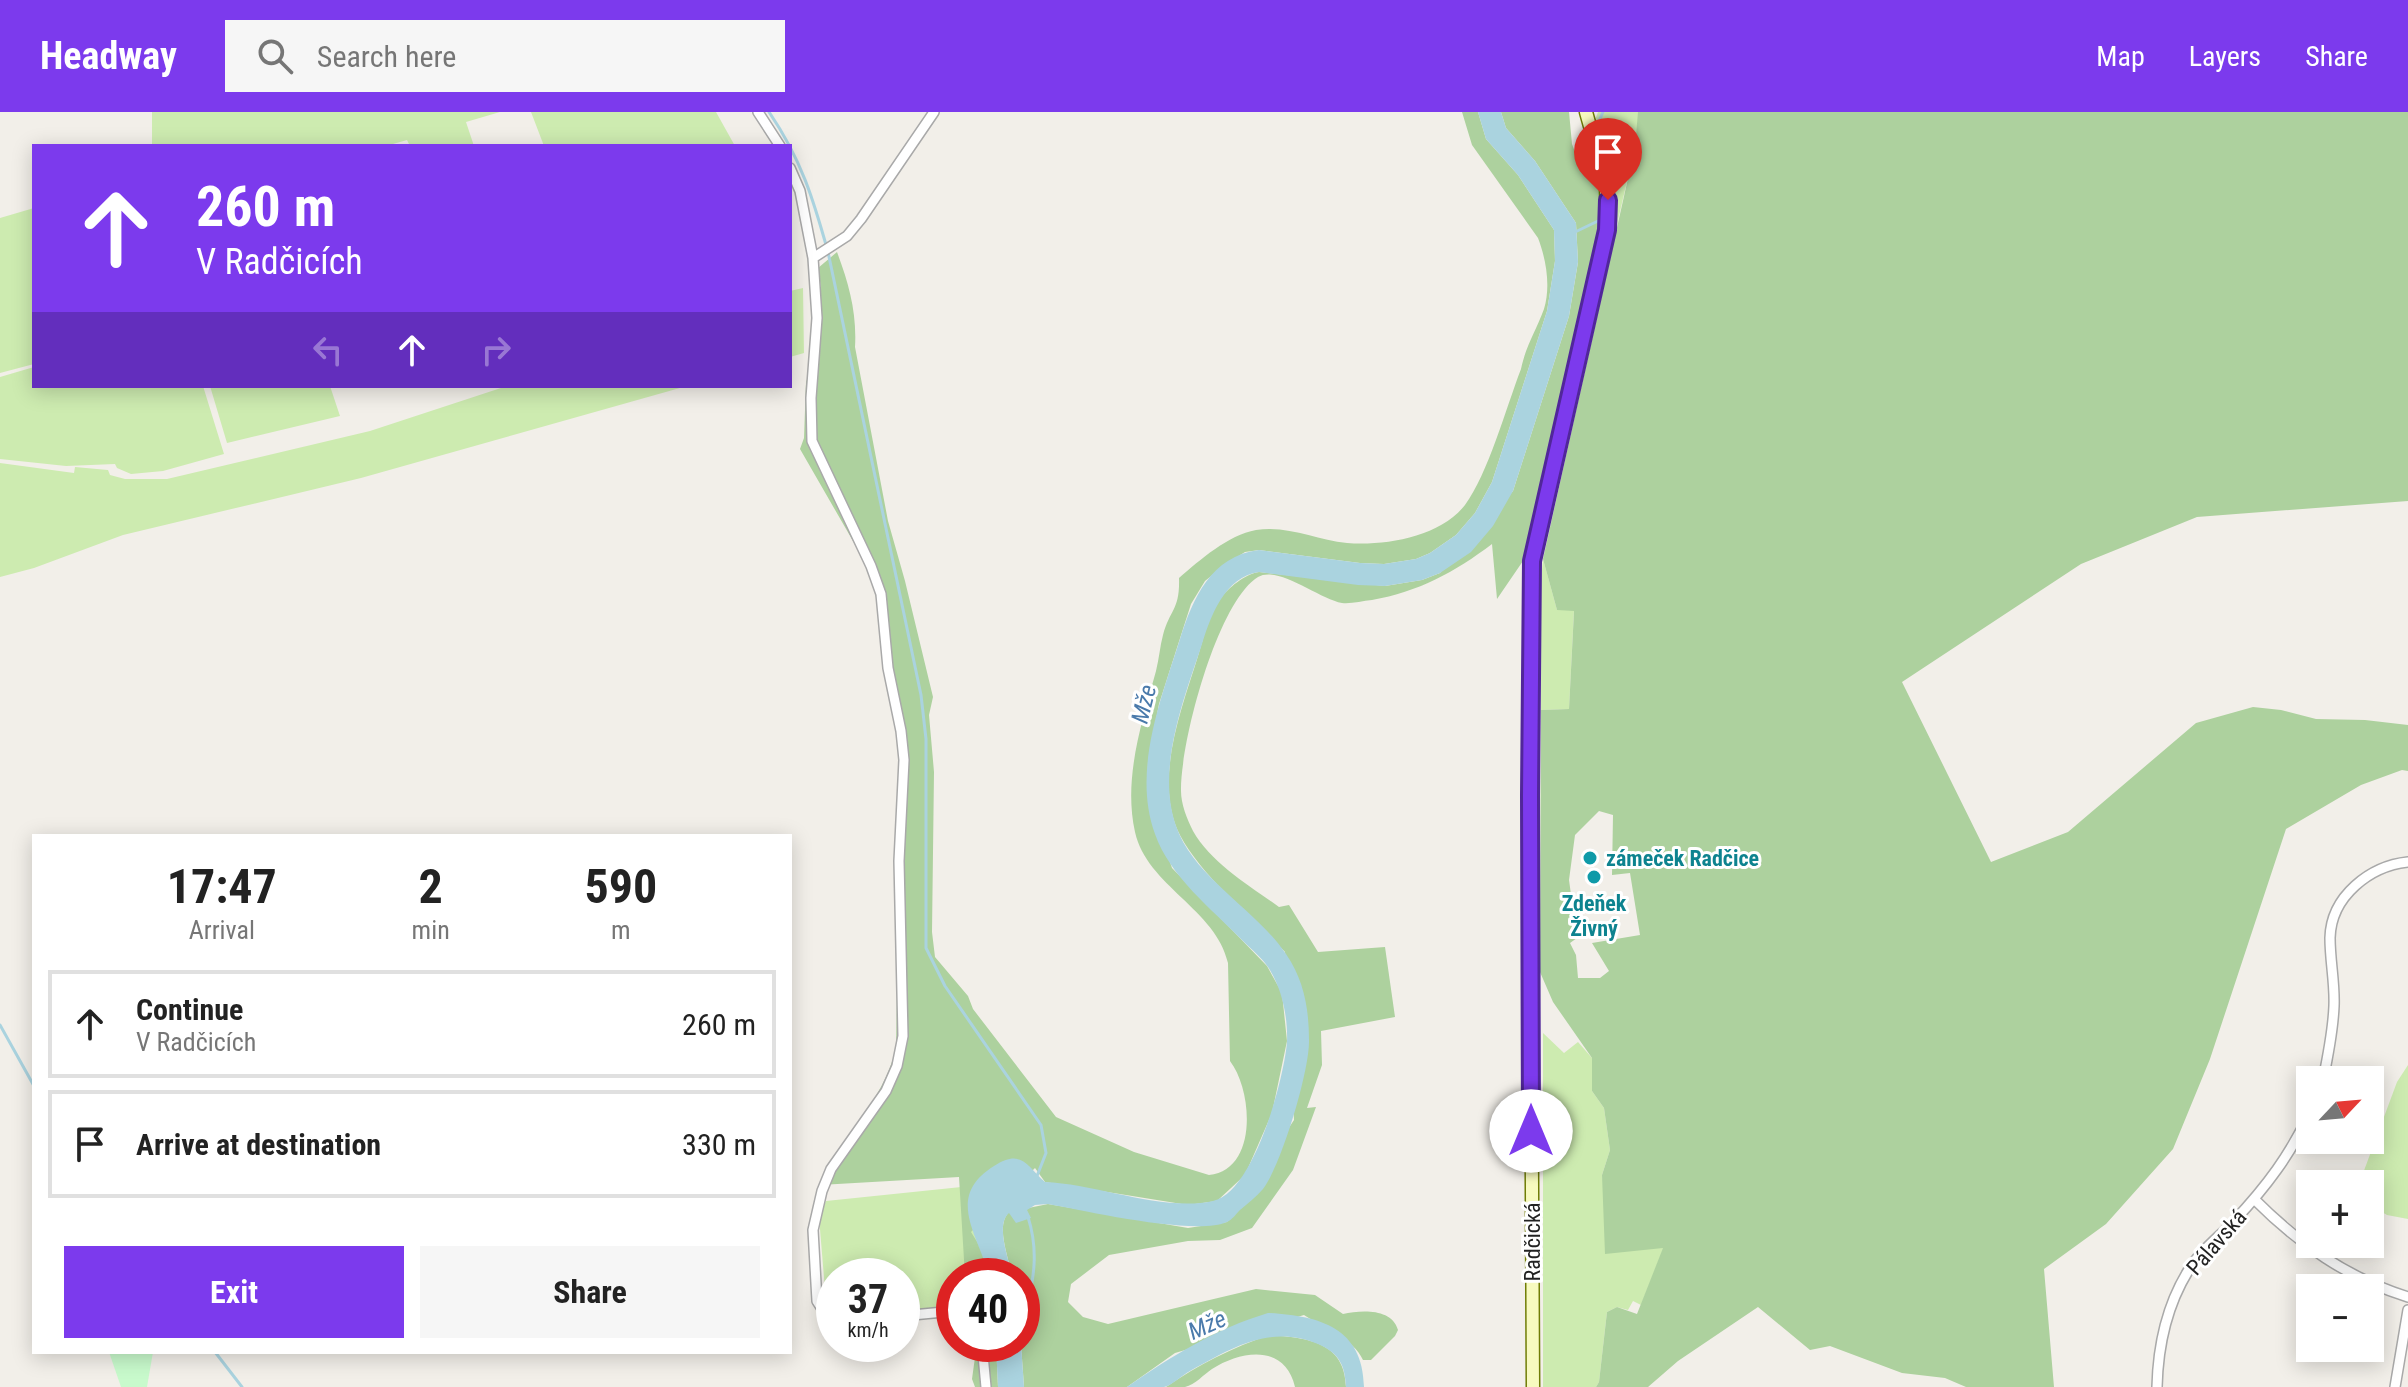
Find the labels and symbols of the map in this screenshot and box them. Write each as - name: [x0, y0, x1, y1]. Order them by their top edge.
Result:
- pin: [1574, 118, 1642, 200]
- water label: Mže: [1126, 682, 1162, 726]
- place label: zámeček Radčice: [1606, 846, 1759, 871]
- marker: zámeček Radčice: [1581, 849, 1599, 867]
- marker: Zdeňek Živný: [1585, 868, 1603, 886]
- place label: Zdeňek Živný: [1562, 891, 1627, 941]
- north arrow: [2296, 1066, 2384, 1154]
- position arrow: [1489, 1089, 1573, 1173]
- street label: Radčická: [1520, 1203, 1545, 1281]
- street label: Pálavská: [2181, 1205, 2251, 1280]
- speed limit sign: 40: [936, 1258, 1040, 1362]
- water label: Mže: [1184, 1304, 1230, 1346]

